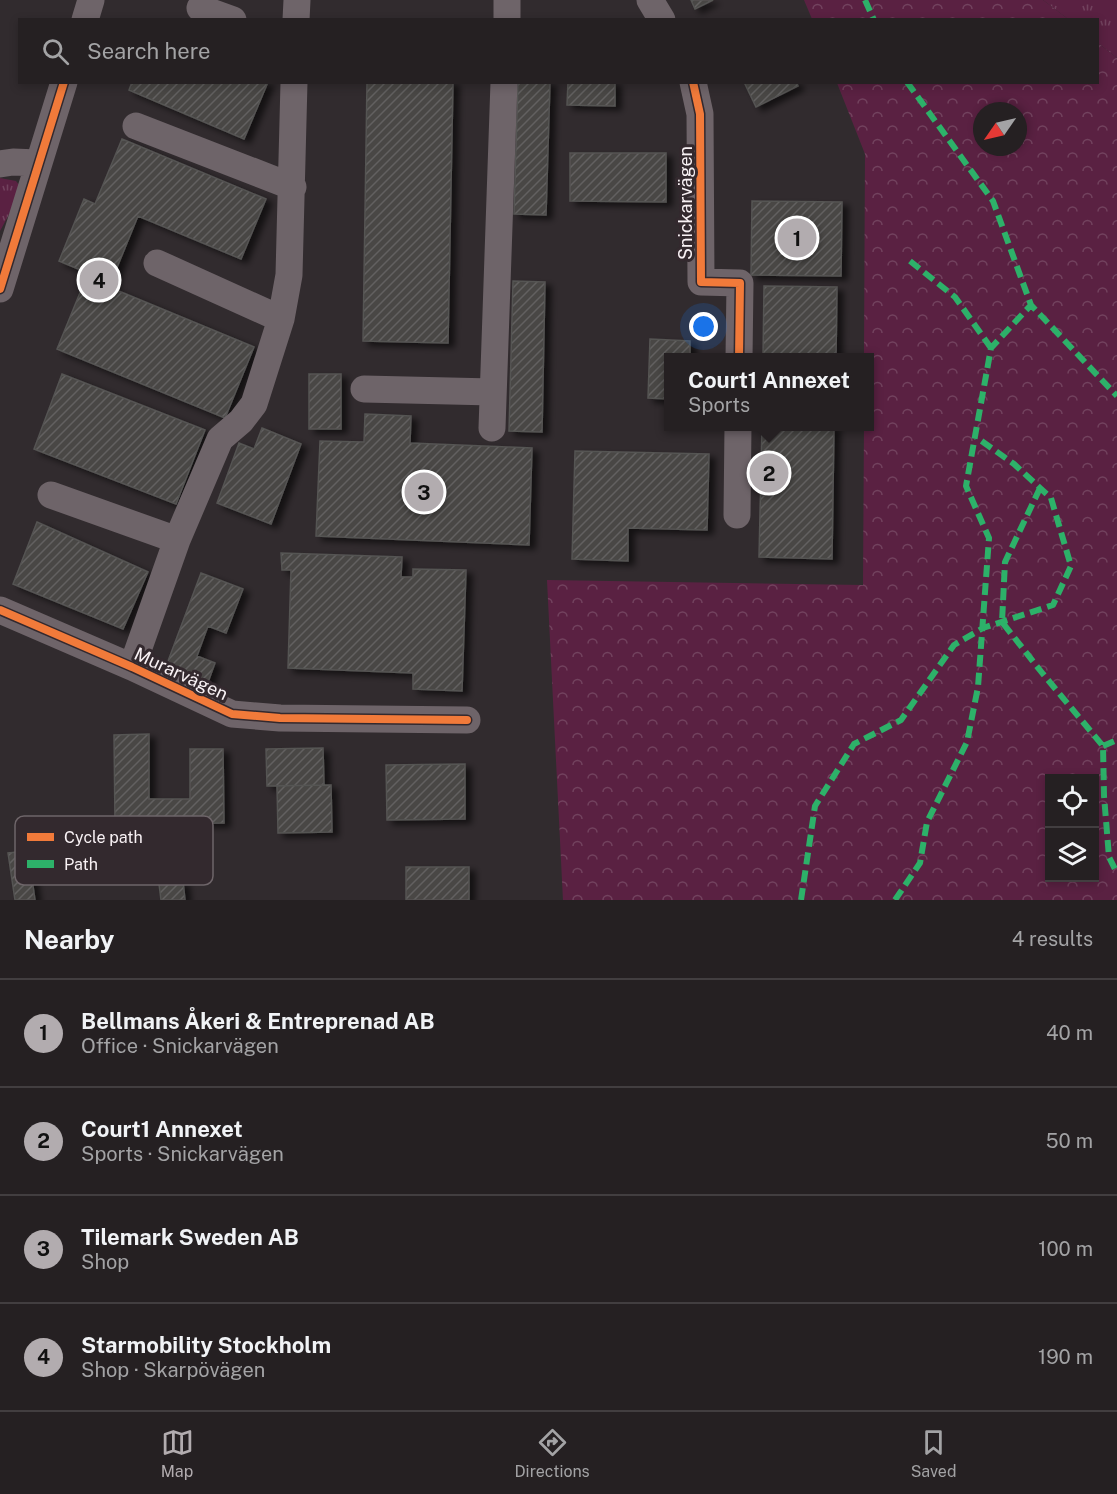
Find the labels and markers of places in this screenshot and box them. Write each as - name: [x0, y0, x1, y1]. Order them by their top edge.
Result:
- pin: 1: [778, 216, 816, 260]
- pin: 4: [80, 258, 118, 302]
- pin: 2: [750, 450, 788, 496]
- pin: 3: [404, 470, 444, 514]

